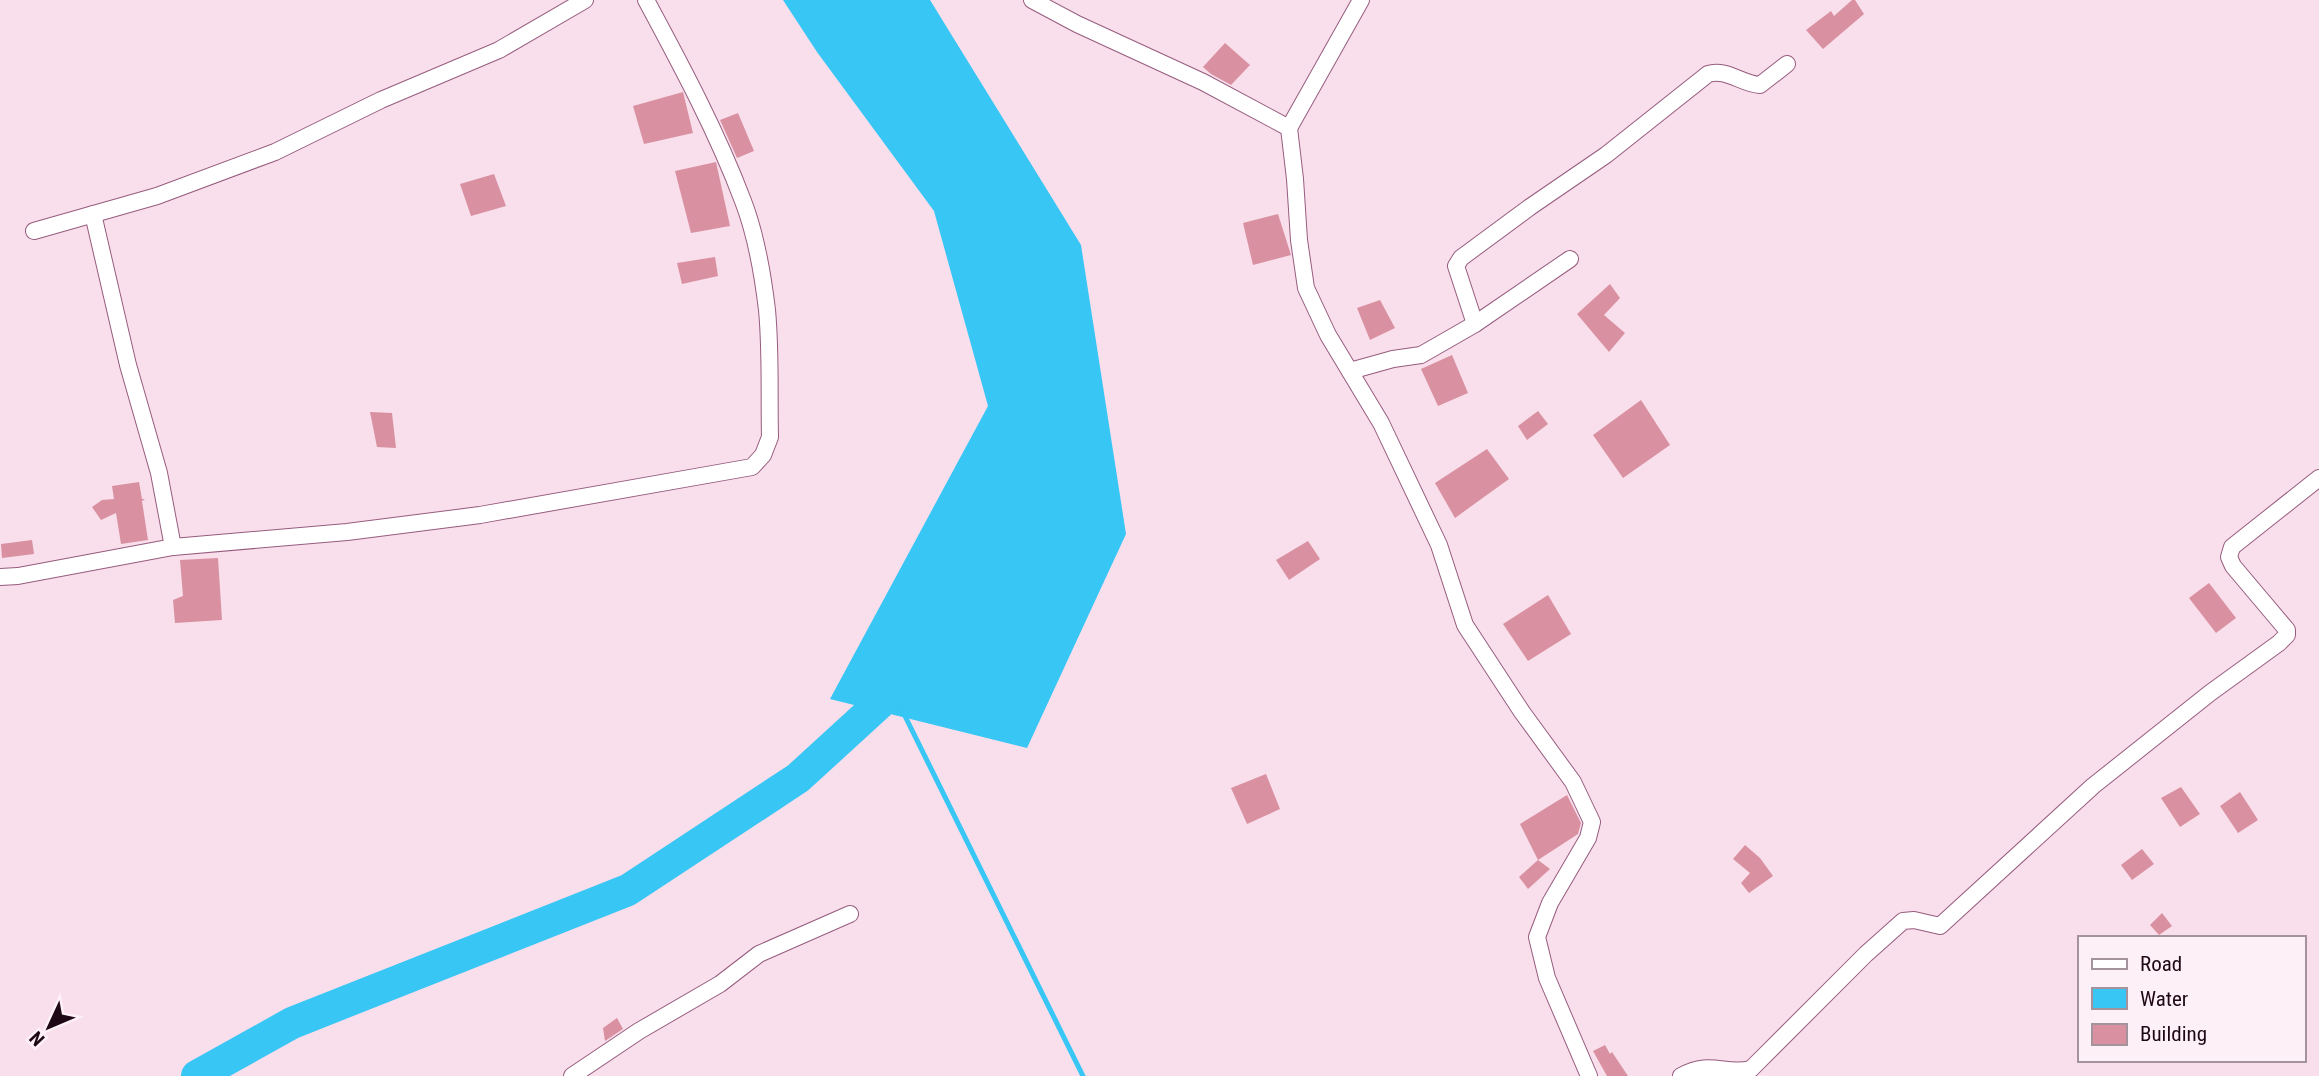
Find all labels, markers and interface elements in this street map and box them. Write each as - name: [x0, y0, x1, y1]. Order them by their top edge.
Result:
- legend: [2078, 936, 2305, 1062]
- text: Road: [2140, 952, 2182, 976]
- text: Water: [2140, 987, 2188, 1011]
- north arrow: [14, 992, 84, 1062]
- text: Building: [2140, 1022, 2207, 1046]
- text: N: [25, 1026, 49, 1051]

